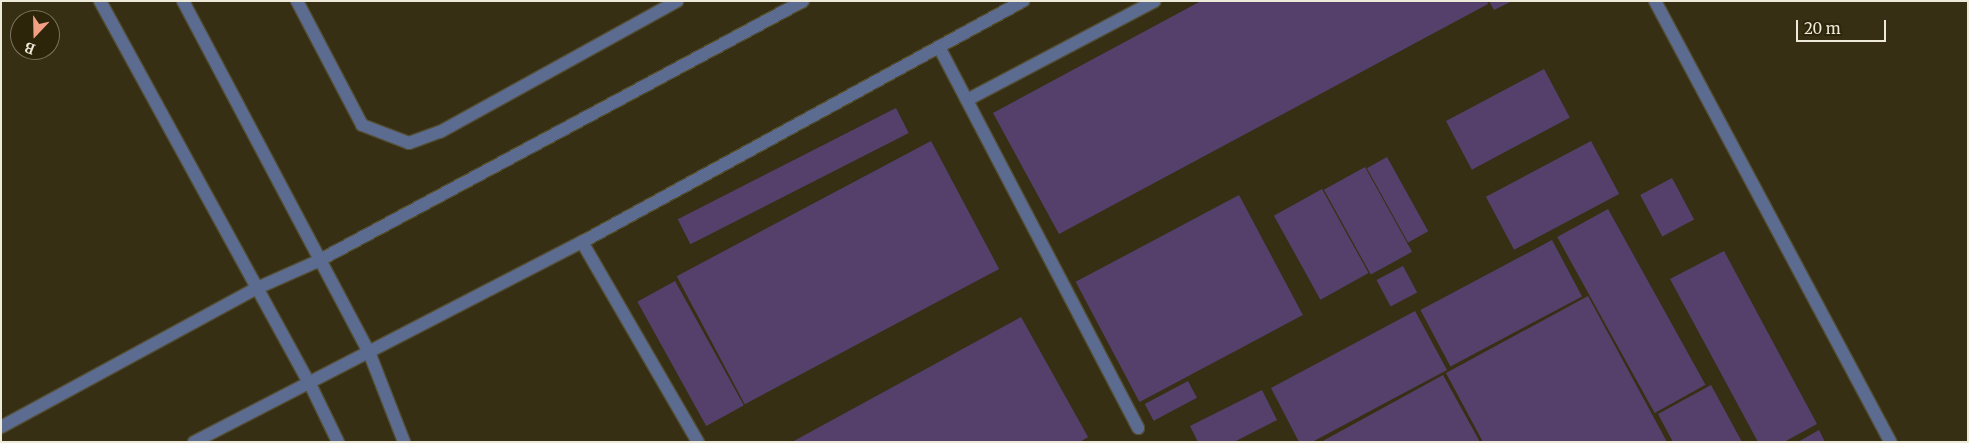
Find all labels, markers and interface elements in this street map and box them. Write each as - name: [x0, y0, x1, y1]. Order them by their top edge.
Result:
- north arrow: [10, 10, 60, 60]
- scale bar: [1799, 10, 1889, 42]
- text: 20 m: [1804, 19, 1841, 38]
- text: B: [22, 38, 38, 58]

